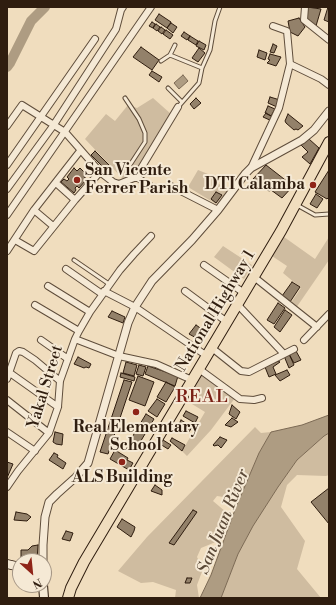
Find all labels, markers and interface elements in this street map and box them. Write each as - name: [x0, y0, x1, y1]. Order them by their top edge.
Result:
- place label: San Vicente Ferrer Parish: [85, 161, 188, 199]
- marker: San Vicente Ferrer Parish: [72, 175, 82, 185]
- place label: DTI Calamba: [205, 175, 305, 195]
- marker: DTI Calamba: [308, 180, 318, 190]
- street label: National Highway 1: [172, 247, 260, 375]
- street label: Yakal Street: [24, 343, 68, 431]
- district label: REAL: [175, 387, 229, 409]
- marker: Real Elementary School: [131, 407, 141, 417]
- place label: Real Elementary School: [73, 418, 199, 456]
- marker: ALS Building: [117, 457, 127, 467]
- water label: San Juan River: [194, 467, 254, 577]
- place label: ALS Building: [72, 468, 172, 488]
- north arrow: [12, 553, 52, 593]
- text: N: [30, 575, 44, 591]

